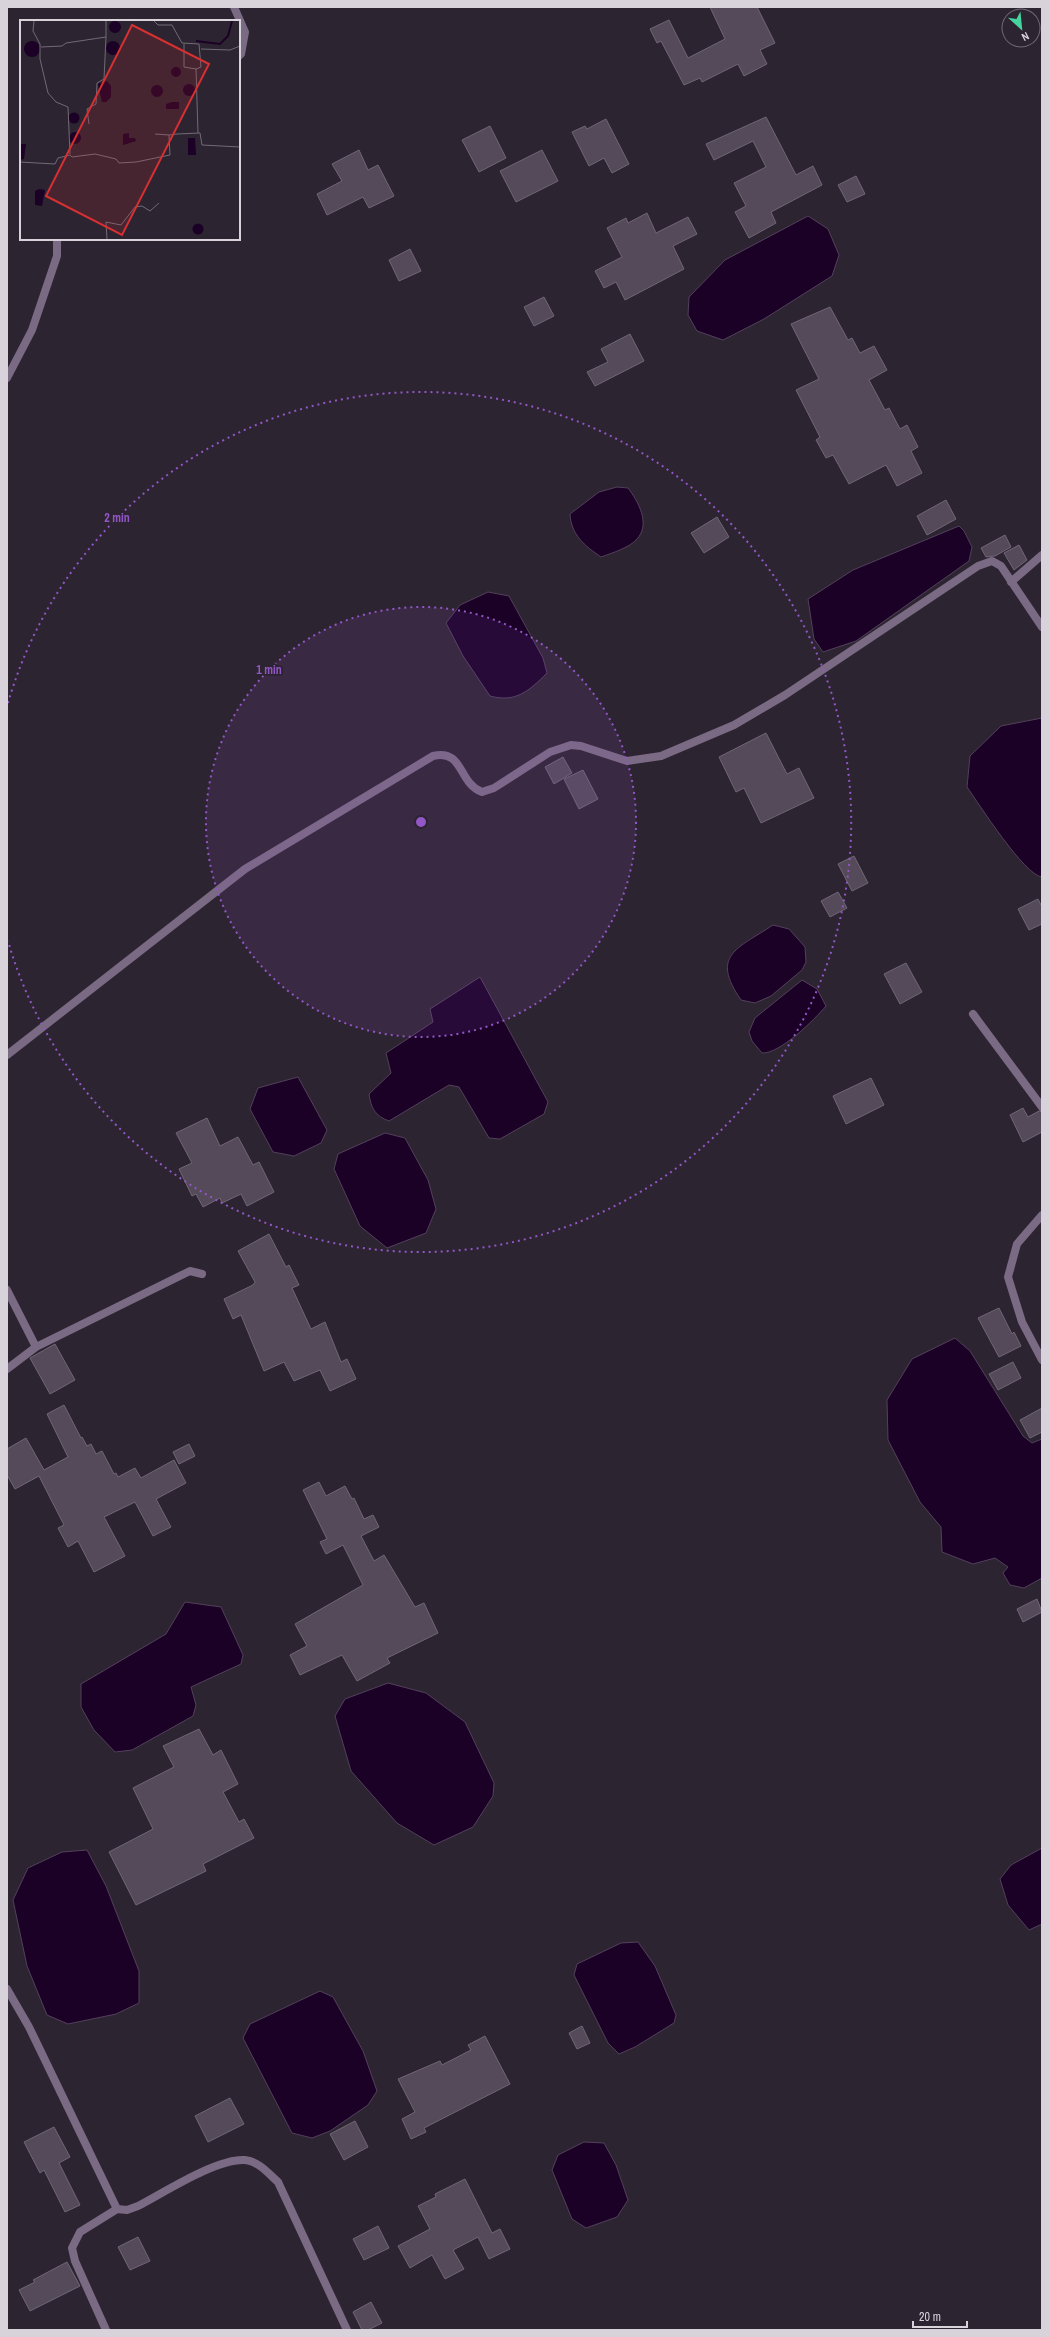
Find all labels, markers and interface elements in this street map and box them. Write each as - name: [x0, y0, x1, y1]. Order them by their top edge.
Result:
- north arrow: [1001, 8, 1041, 48]
- inset map: [20, 20, 240, 240]
- text: N: [1019, 29, 1032, 45]
- text: 2 min: [104, 510, 130, 526]
- text: 1 min: [256, 662, 282, 678]
- centre of rings: [414, 815, 428, 829]
- scale bar: [913, 2303, 967, 2329]
- text: 20 m: [919, 2309, 941, 2325]

